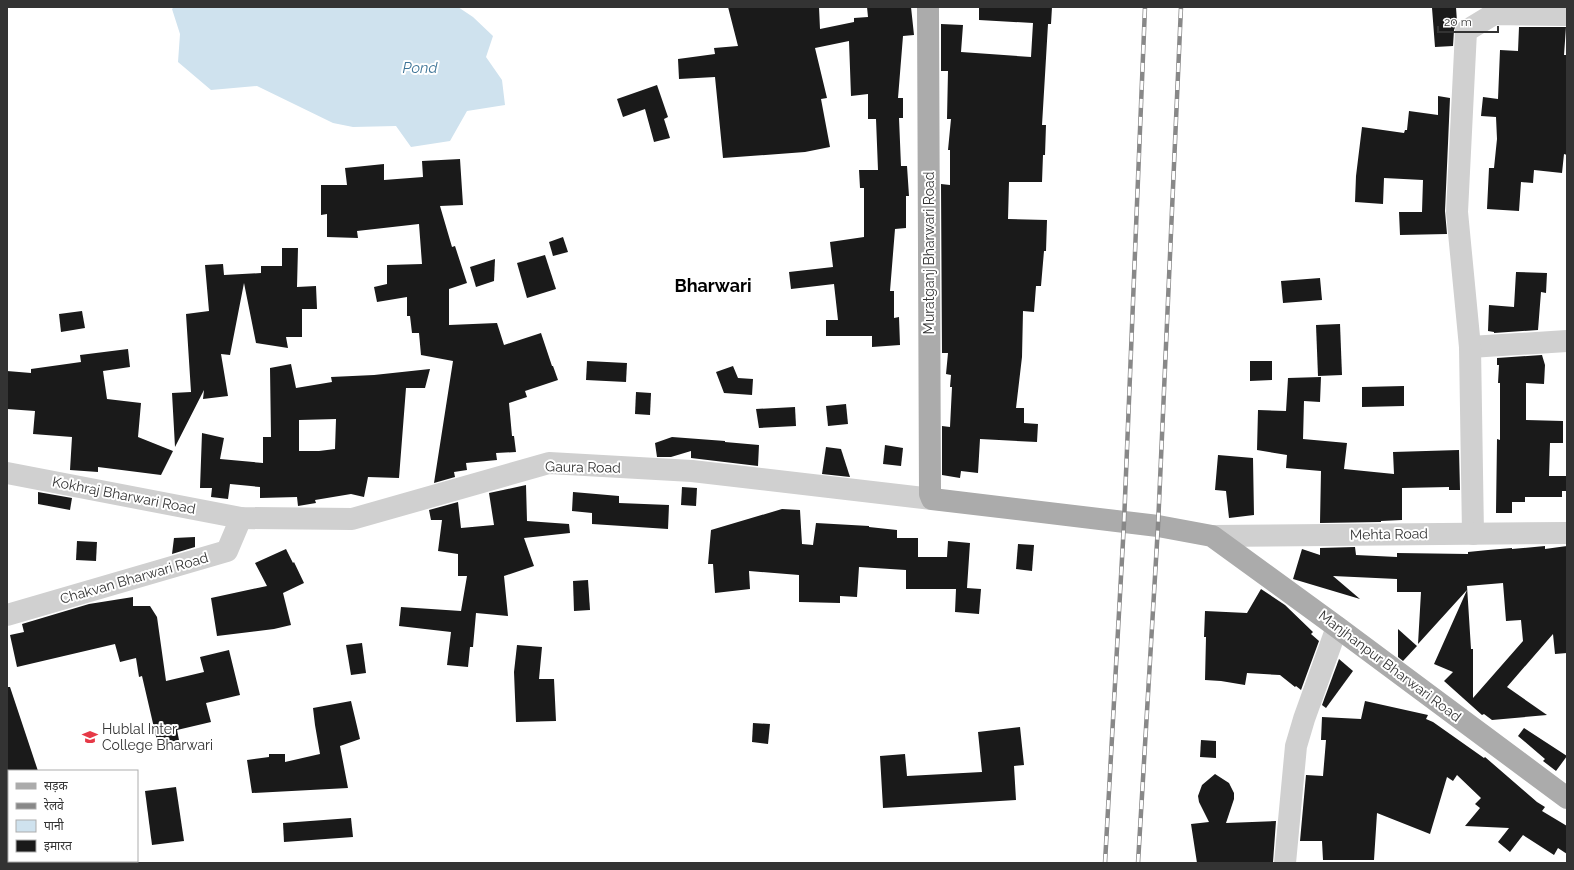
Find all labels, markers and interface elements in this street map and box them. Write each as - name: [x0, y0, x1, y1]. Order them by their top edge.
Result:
- scale bar: [1438, 8, 1498, 34]
- text: 20 m: [1444, 15, 1472, 29]
- water label: Pond: [403, 59, 438, 77]
- street label: Muratganj Bharwari Road: [921, 172, 937, 334]
- district label: Bharwari: [674, 275, 752, 296]
- street label: Gaura Road: [545, 458, 621, 476]
- street label: Kokhraj Bharwari Road: [51, 473, 197, 517]
- street label: Mehta Road: [1350, 525, 1428, 543]
- street label: Chakvan Bharwari Road: [58, 549, 210, 607]
- street label: Manjhanpur Bharwari Road: [1316, 607, 1464, 725]
- place label: Hublal Inter College Bharwari: [102, 721, 213, 753]
- school or university icon: Hublal Inter College Bharwari: [81, 728, 99, 746]
- legend: [8, 770, 138, 862]
- text: सड़क: [44, 779, 69, 793]
- text: रेलवे: [44, 798, 64, 813]
- text: पानी: [44, 818, 65, 833]
- text: इमारत: [44, 839, 73, 853]

